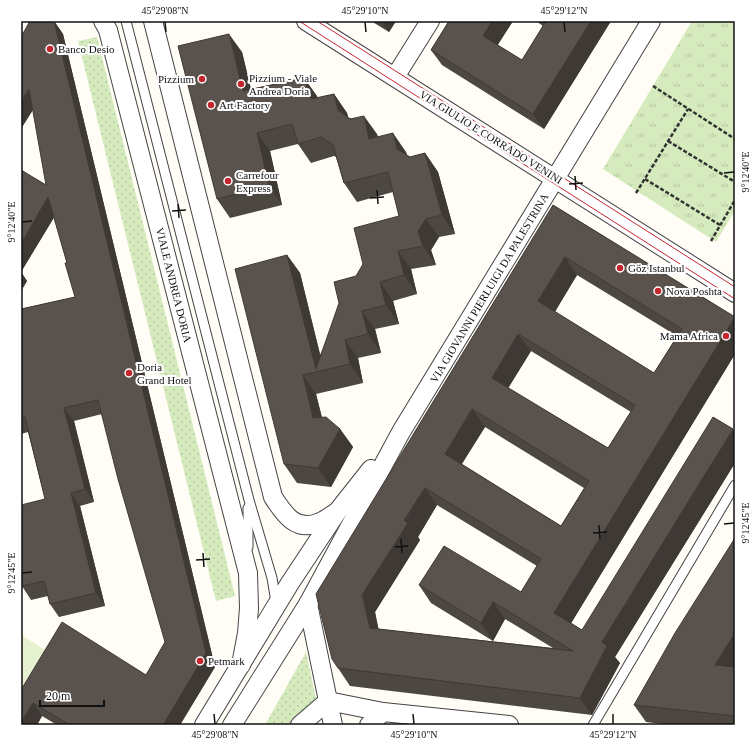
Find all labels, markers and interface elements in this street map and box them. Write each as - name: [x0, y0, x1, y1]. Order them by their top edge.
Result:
- text: 45°29'08"N: [141, 5, 189, 16]
- text: 45°29'10"N: [341, 5, 389, 16]
- text: 45°29'12"N: [540, 5, 588, 16]
- place label: Banco Desio: [58, 43, 115, 55]
- marker: Banco Desio: [45, 44, 55, 54]
- place label: Pizzium - Viale Andrea Doria: [249, 72, 317, 97]
- place label: Pizzium: [158, 73, 194, 85]
- marker: Pizzium: [197, 74, 207, 84]
- marker: Pizzium - Viale Andrea Doria: [236, 79, 246, 89]
- street label: VIA GIULIO E CORRADO VENINI: [417, 88, 565, 186]
- place label: Art Factory: [219, 99, 271, 111]
- marker: Art Factory: [206, 100, 216, 110]
- text: 9°12'40"E: [740, 152, 751, 193]
- place label: Carrefour Express: [236, 169, 279, 194]
- marker: Carrefour Express: [223, 176, 233, 186]
- street label: VIA GIOVANNI PIERLUIGI DA PALESTRINA: [428, 191, 551, 385]
- text: 9°12'40"E: [6, 202, 17, 243]
- street label: VIALE ANDREA DORIA: [154, 226, 194, 344]
- place label: Göz Istanbul: [628, 262, 685, 274]
- marker: Göz Istanbul: [615, 263, 625, 273]
- place label: Nova Poshta: [666, 285, 722, 297]
- marker: Nova Poshta: [653, 286, 663, 296]
- place label: Mama Africa: [660, 330, 718, 342]
- marker: Mama Africa: [721, 331, 731, 341]
- place label: Doria Grand Hotel: [137, 361, 192, 386]
- marker: Doria Grand Hotel: [124, 368, 134, 378]
- text: 9°12'45"E: [740, 503, 751, 544]
- text: 9°12'45"E: [6, 553, 17, 594]
- place label: Petmark: [208, 655, 245, 667]
- marker: Petmark: [195, 656, 205, 666]
- scale bar: [40, 682, 104, 708]
- text: 20 m: [46, 689, 71, 703]
- text: 45°29'08"N: [191, 729, 239, 740]
- text: 45°29'10"N: [390, 729, 438, 740]
- text: 45°29'12"N: [589, 729, 637, 740]

